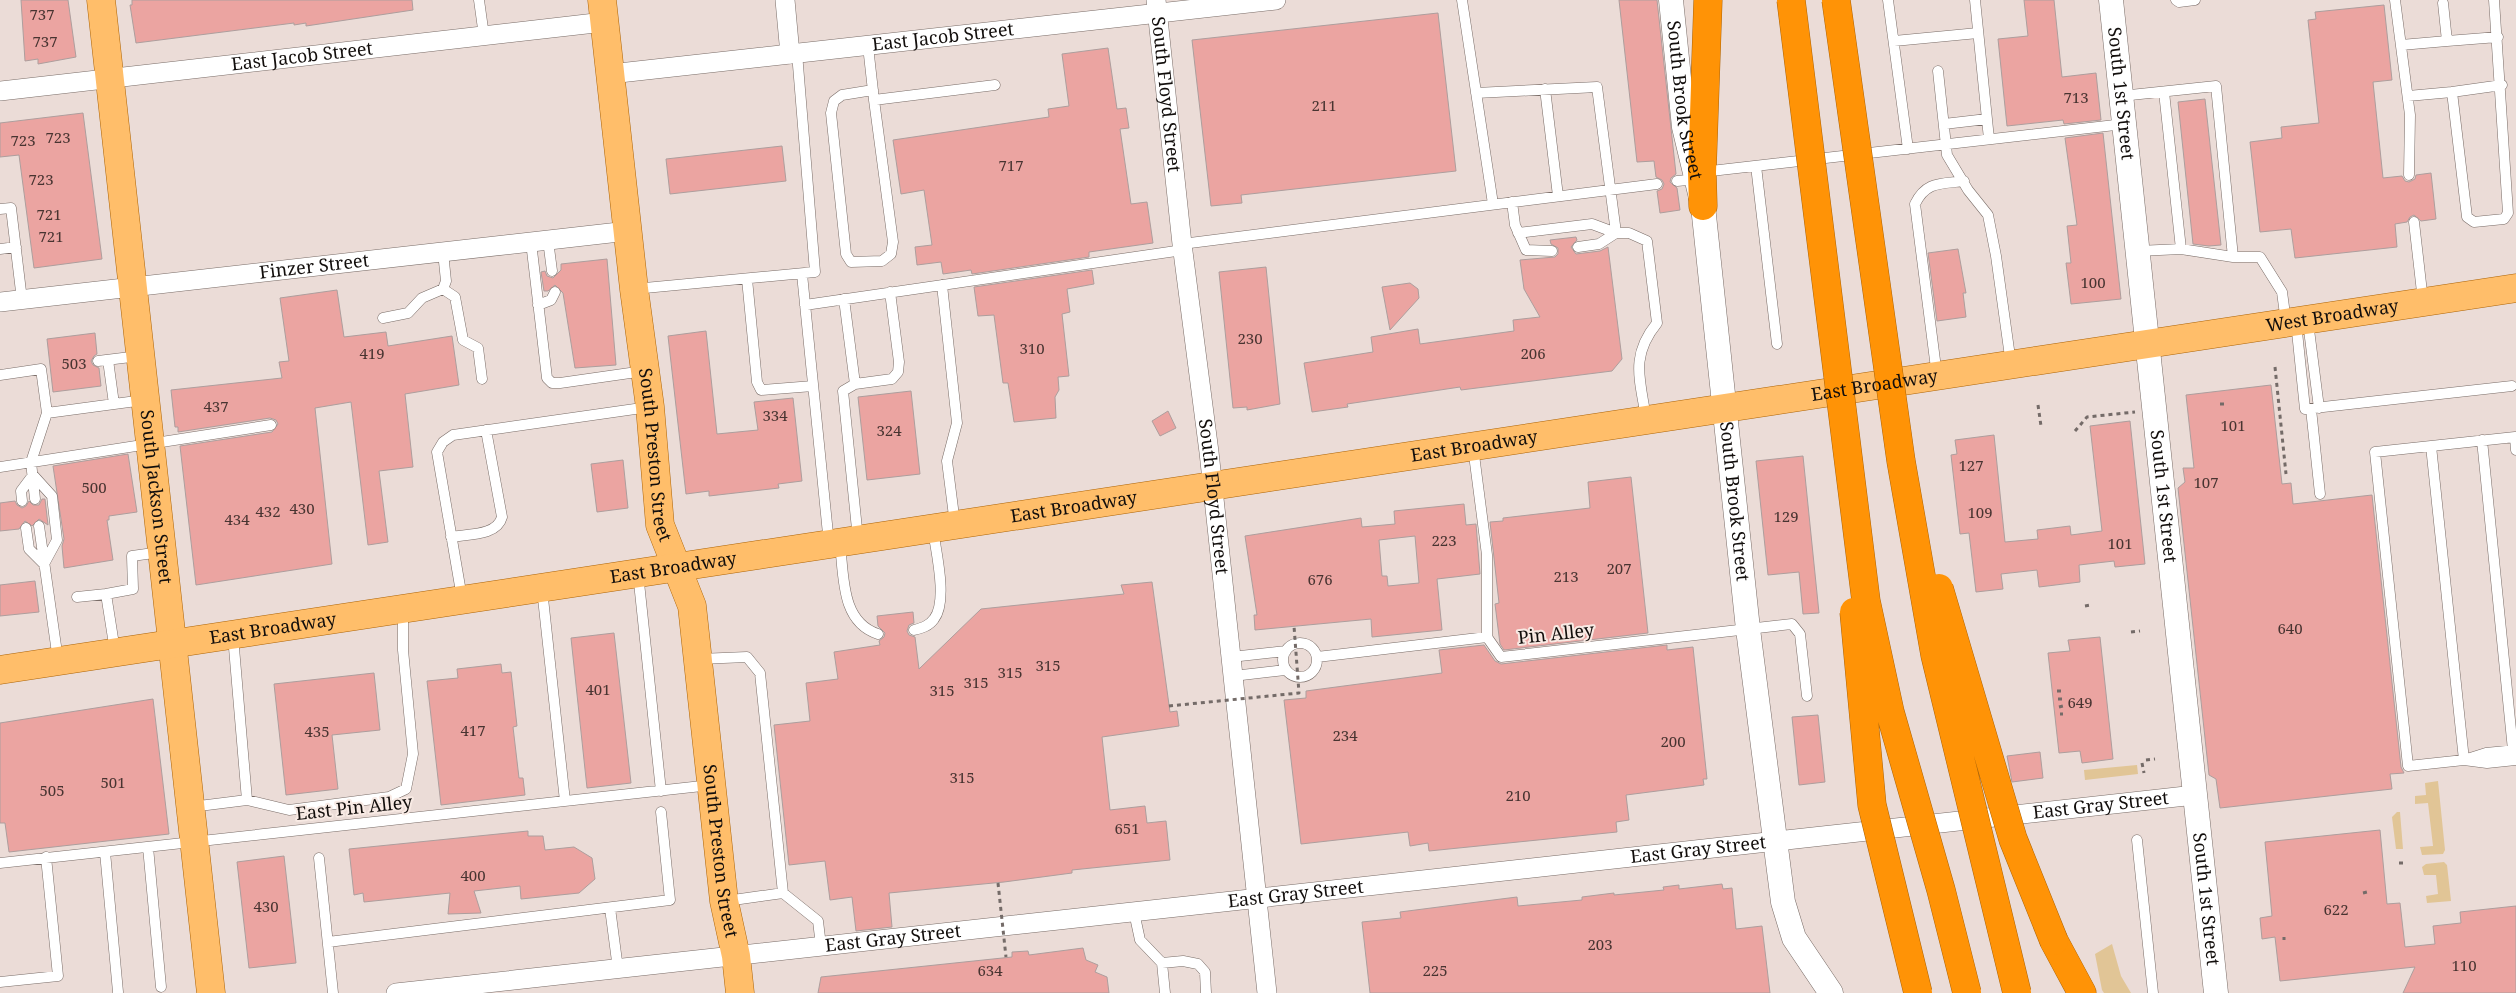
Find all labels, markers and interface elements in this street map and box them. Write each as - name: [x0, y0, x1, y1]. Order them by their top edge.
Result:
- house number: 737: [29, 4, 55, 24]
- street label: South Floyd Street: [1147, 15, 1187, 173]
- street label: East Jacob Street: [871, 16, 1015, 56]
- street label: South Brook Street: [1662, 19, 1709, 182]
- street label: South 1st Street: [2103, 26, 2141, 161]
- house number: 737: [32, 31, 58, 51]
- street label: East Jacob Street: [230, 36, 374, 76]
- house number: 713: [2063, 87, 2089, 107]
- house number: 211: [1311, 95, 1337, 115]
- house number: 723: [45, 127, 71, 147]
- house number: 723: [10, 130, 36, 150]
- house number: 717: [998, 155, 1024, 175]
- house number: 723: [28, 169, 54, 189]
- house number: 721: [36, 204, 62, 224]
- house number: 721: [38, 226, 64, 246]
- street label: Finzer Street: [258, 247, 370, 284]
- house number: 100: [2080, 272, 2106, 292]
- street label: West Broadway: [2264, 293, 2401, 337]
- house number: 230: [1237, 328, 1263, 348]
- house number: 310: [1019, 338, 1045, 358]
- house number: 419: [359, 343, 385, 363]
- house number: 206: [1520, 343, 1546, 363]
- house number: 503: [61, 353, 87, 373]
- street label: East Broadway: [1809, 363, 1940, 406]
- street label: South Preston Street: [634, 367, 678, 545]
- house number: 437: [203, 396, 229, 416]
- house number: 334: [762, 405, 788, 425]
- street label: South Jackson Street: [135, 408, 179, 585]
- house number: 101: [2220, 415, 2246, 435]
- street label: South Floyd Street: [1194, 417, 1235, 576]
- house number: 324: [876, 420, 902, 440]
- street label: South Brook Street: [1715, 420, 1756, 582]
- street label: East Broadway: [1409, 424, 1540, 467]
- street label: South 1st Street: [2146, 428, 2183, 564]
- house number: 127: [1958, 455, 1984, 475]
- house number: 107: [2193, 472, 2219, 492]
- house number: 500: [81, 477, 107, 497]
- street label: East Broadway: [1009, 484, 1139, 527]
- house number: 430: [289, 498, 315, 518]
- house number: 432: [255, 501, 281, 521]
- house number: 109: [1967, 502, 1993, 522]
- house number: 129: [1773, 506, 1799, 526]
- house number: 434: [224, 509, 250, 529]
- house number: 223: [1431, 530, 1457, 550]
- house number: 101: [2107, 533, 2133, 553]
- street label: East Broadway: [608, 545, 739, 588]
- house number: 207: [1606, 558, 1632, 578]
- house number: 213: [1553, 566, 1579, 586]
- house number: 676: [1307, 569, 1333, 589]
- street label: East Broadway: [208, 606, 339, 649]
- street label: Pin Alley: [1517, 617, 1596, 649]
- house number: 640: [2277, 618, 2303, 638]
- house number: 315: [1035, 655, 1061, 675]
- house number: 315: [997, 662, 1023, 682]
- house number: 315: [963, 672, 989, 692]
- house number: 401: [585, 679, 611, 699]
- house number: 315: [929, 680, 955, 700]
- house number: 649: [2067, 692, 2093, 712]
- house number: 417: [460, 720, 486, 740]
- house number: 435: [304, 721, 330, 741]
- house number: 234: [1332, 725, 1358, 745]
- house number: 200: [1660, 731, 1686, 751]
- street label: South Preston Street: [698, 763, 745, 940]
- house number: 315: [949, 767, 975, 787]
- house number: 501: [100, 772, 126, 792]
- house number: 505: [39, 780, 65, 800]
- house number: 210: [1505, 785, 1531, 805]
- street label: East Gray Street: [2031, 785, 2170, 824]
- street label: East Pin Alley: [294, 789, 414, 825]
- house number: 651: [1114, 818, 1140, 838]
- street label: East Gray Street: [1629, 829, 1767, 868]
- street label: South 1st Street: [2188, 831, 2226, 967]
- house number: 400: [460, 865, 486, 885]
- street label: East Gray Street: [1226, 874, 1365, 912]
- house number: 430: [253, 896, 279, 916]
- house number: 622: [2323, 899, 2349, 919]
- street label: East Gray Street: [824, 918, 962, 957]
- house number: 203: [1587, 934, 1613, 954]
- house number: 110: [2451, 955, 2477, 975]
- house number: 634: [977, 960, 1003, 980]
- house number: 225: [1422, 960, 1448, 980]

